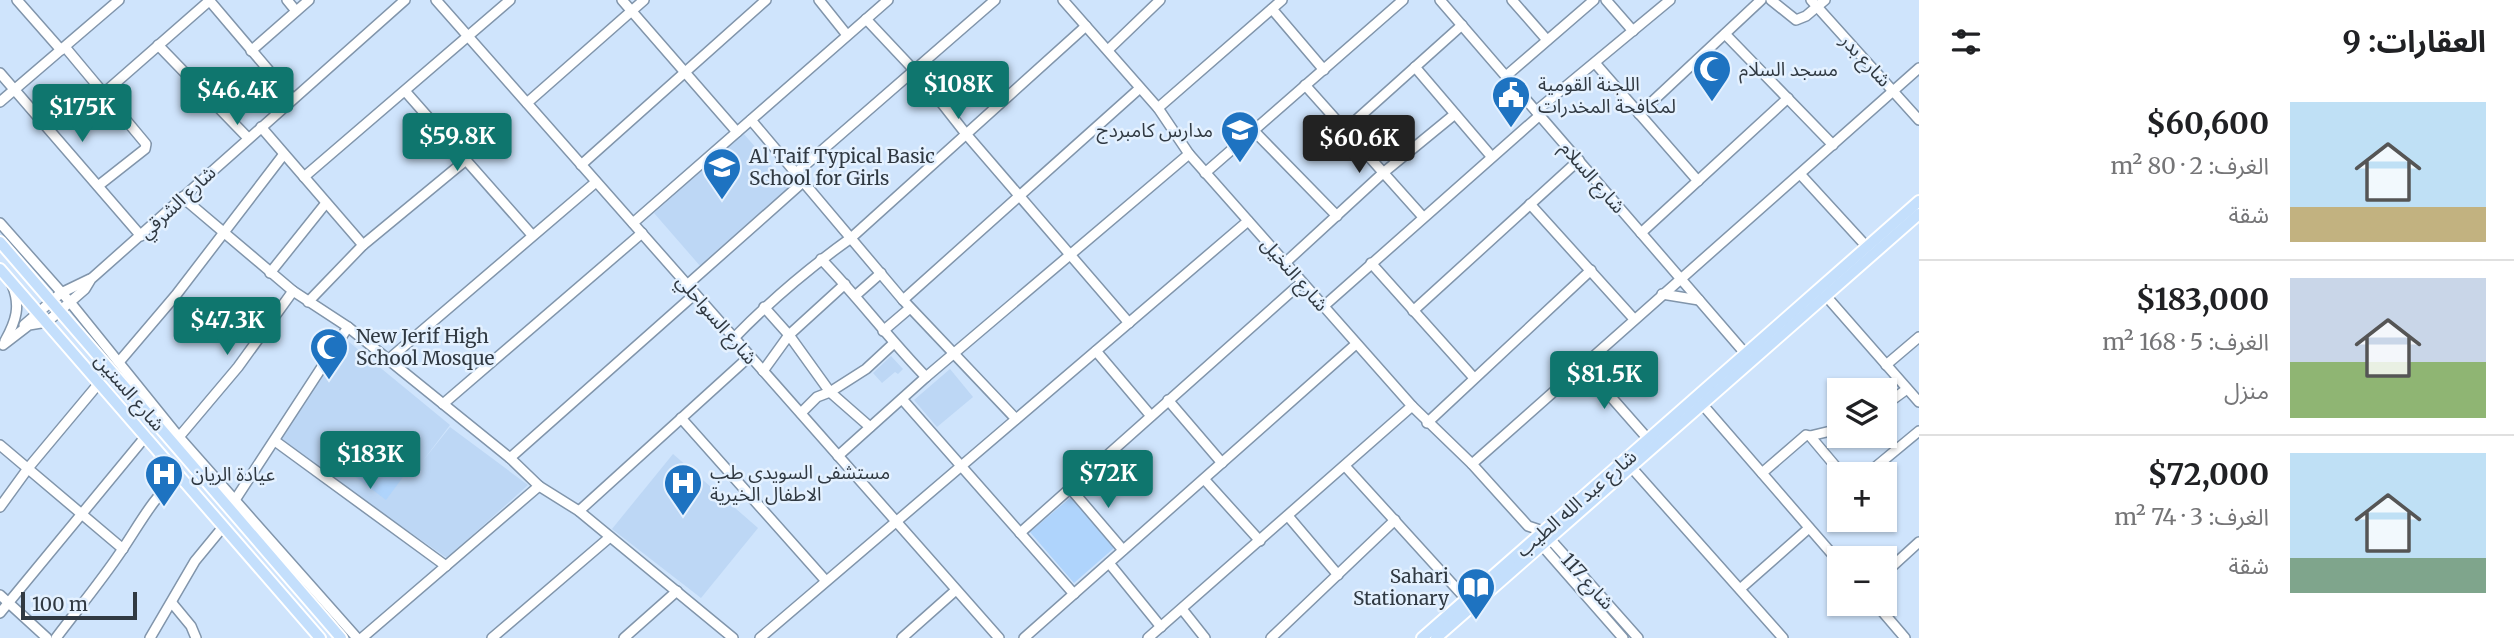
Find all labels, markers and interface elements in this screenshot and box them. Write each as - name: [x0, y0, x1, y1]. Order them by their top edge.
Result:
- text: العقارات: 9: [2342, 22, 2486, 60]
- icon: filters: [1947, 23, 1985, 61]
- street label: شارع بدر: [1833, 28, 1897, 93]
- mosque icon: مسجد السلام: [1691, 48, 1733, 103]
- place label: مسجد السلام: [1739, 57, 1838, 84]
- pin: $108K: [909, 61, 1007, 121]
- pin: $46.4K: [180, 68, 294, 127]
- text: $108K: [923, 69, 993, 98]
- place label: اللجنة القومية لمكافحة المخدرات: [1538, 72, 1676, 118]
- public building icon: اللجنة القومية لمكافحة المخدرات: [1490, 74, 1532, 129]
- text: $46.4K: [197, 75, 277, 104]
- pin: $175K: [33, 85, 131, 144]
- text: $175K: [48, 92, 116, 121]
- text: $60,600: [2146, 104, 2269, 142]
- school or university icon: مدارس كامبردج: [1219, 109, 1261, 164]
- pin: $59.8K: [400, 114, 514, 173]
- pin: $60.6K: [1302, 116, 1416, 175]
- place label: مدارس كامبردج: [1097, 118, 1213, 144]
- text: $59.8K: [419, 121, 495, 150]
- text: $60.6K: [1319, 123, 1399, 152]
- icon: home: [2346, 130, 2430, 214]
- street label: شارع السلام: [1553, 136, 1631, 220]
- place label: Al Taif Typical Basic School for Girls: [748, 144, 935, 190]
- school or university icon: Al Taif Typical Basic School for Girls: [701, 146, 743, 201]
- text: الغرف: 2 · 80 m²: [2110, 151, 2269, 180]
- street label: شارع الشرقي: [133, 160, 223, 246]
- text: شقة: [2228, 200, 2269, 229]
- street label: شارع النخيل: [1255, 232, 1334, 317]
- street label: شارع السواحلي: [669, 269, 763, 371]
- text: $183,000: [2136, 280, 2269, 318]
- pin: $47.3K: [170, 298, 284, 357]
- text: $47.3K: [190, 305, 264, 334]
- icon: home: [2346, 306, 2430, 390]
- place label: New Jerif High School Mosque: [356, 324, 495, 370]
- mosque icon: New Jerif High School Mosque: [308, 326, 350, 381]
- text: الغرف: 5 · 168 m²: [2102, 327, 2269, 356]
- street label: شارع الستين: [88, 348, 170, 437]
- pin: $81.5K: [1547, 352, 1661, 411]
- text: $81.5K: [1566, 359, 1642, 388]
- text: منزل: [2224, 376, 2269, 405]
- map controls: [1827, 378, 1897, 616]
- button: layers: [1827, 378, 1897, 448]
- pin: $183K: [321, 432, 419, 491]
- text: $183K: [336, 439, 404, 468]
- street label: شارع عبد الله الطيب: [1511, 444, 1643, 563]
- pin: $72K: [1067, 450, 1149, 510]
- hospital icon: عيادة الريان: [143, 453, 185, 508]
- text: $72,000: [2147, 455, 2269, 493]
- text: $72K: [1079, 458, 1137, 487]
- place label: مستشفى السويدي طب الاطفال الخيرية: [710, 460, 890, 506]
- place label: عيادة الريان: [191, 462, 275, 486]
- hospital icon: مستشفى السويدي طب الاطفال الخيرية: [662, 462, 704, 517]
- button: +: [1827, 462, 1897, 532]
- icon: home: [2346, 481, 2430, 565]
- text: الغرف: 3 · 74 m²: [2114, 502, 2269, 531]
- button: −: [1827, 546, 1897, 616]
- street label: شارع 117: [1555, 548, 1620, 616]
- text: شقة: [2228, 551, 2269, 580]
- place label: Sahari Stationary: [1353, 564, 1449, 610]
- library icon: Sahari Stationary: [1455, 566, 1497, 621]
- scale bar: [21, 589, 136, 621]
- text: 100 m: [32, 592, 88, 616]

